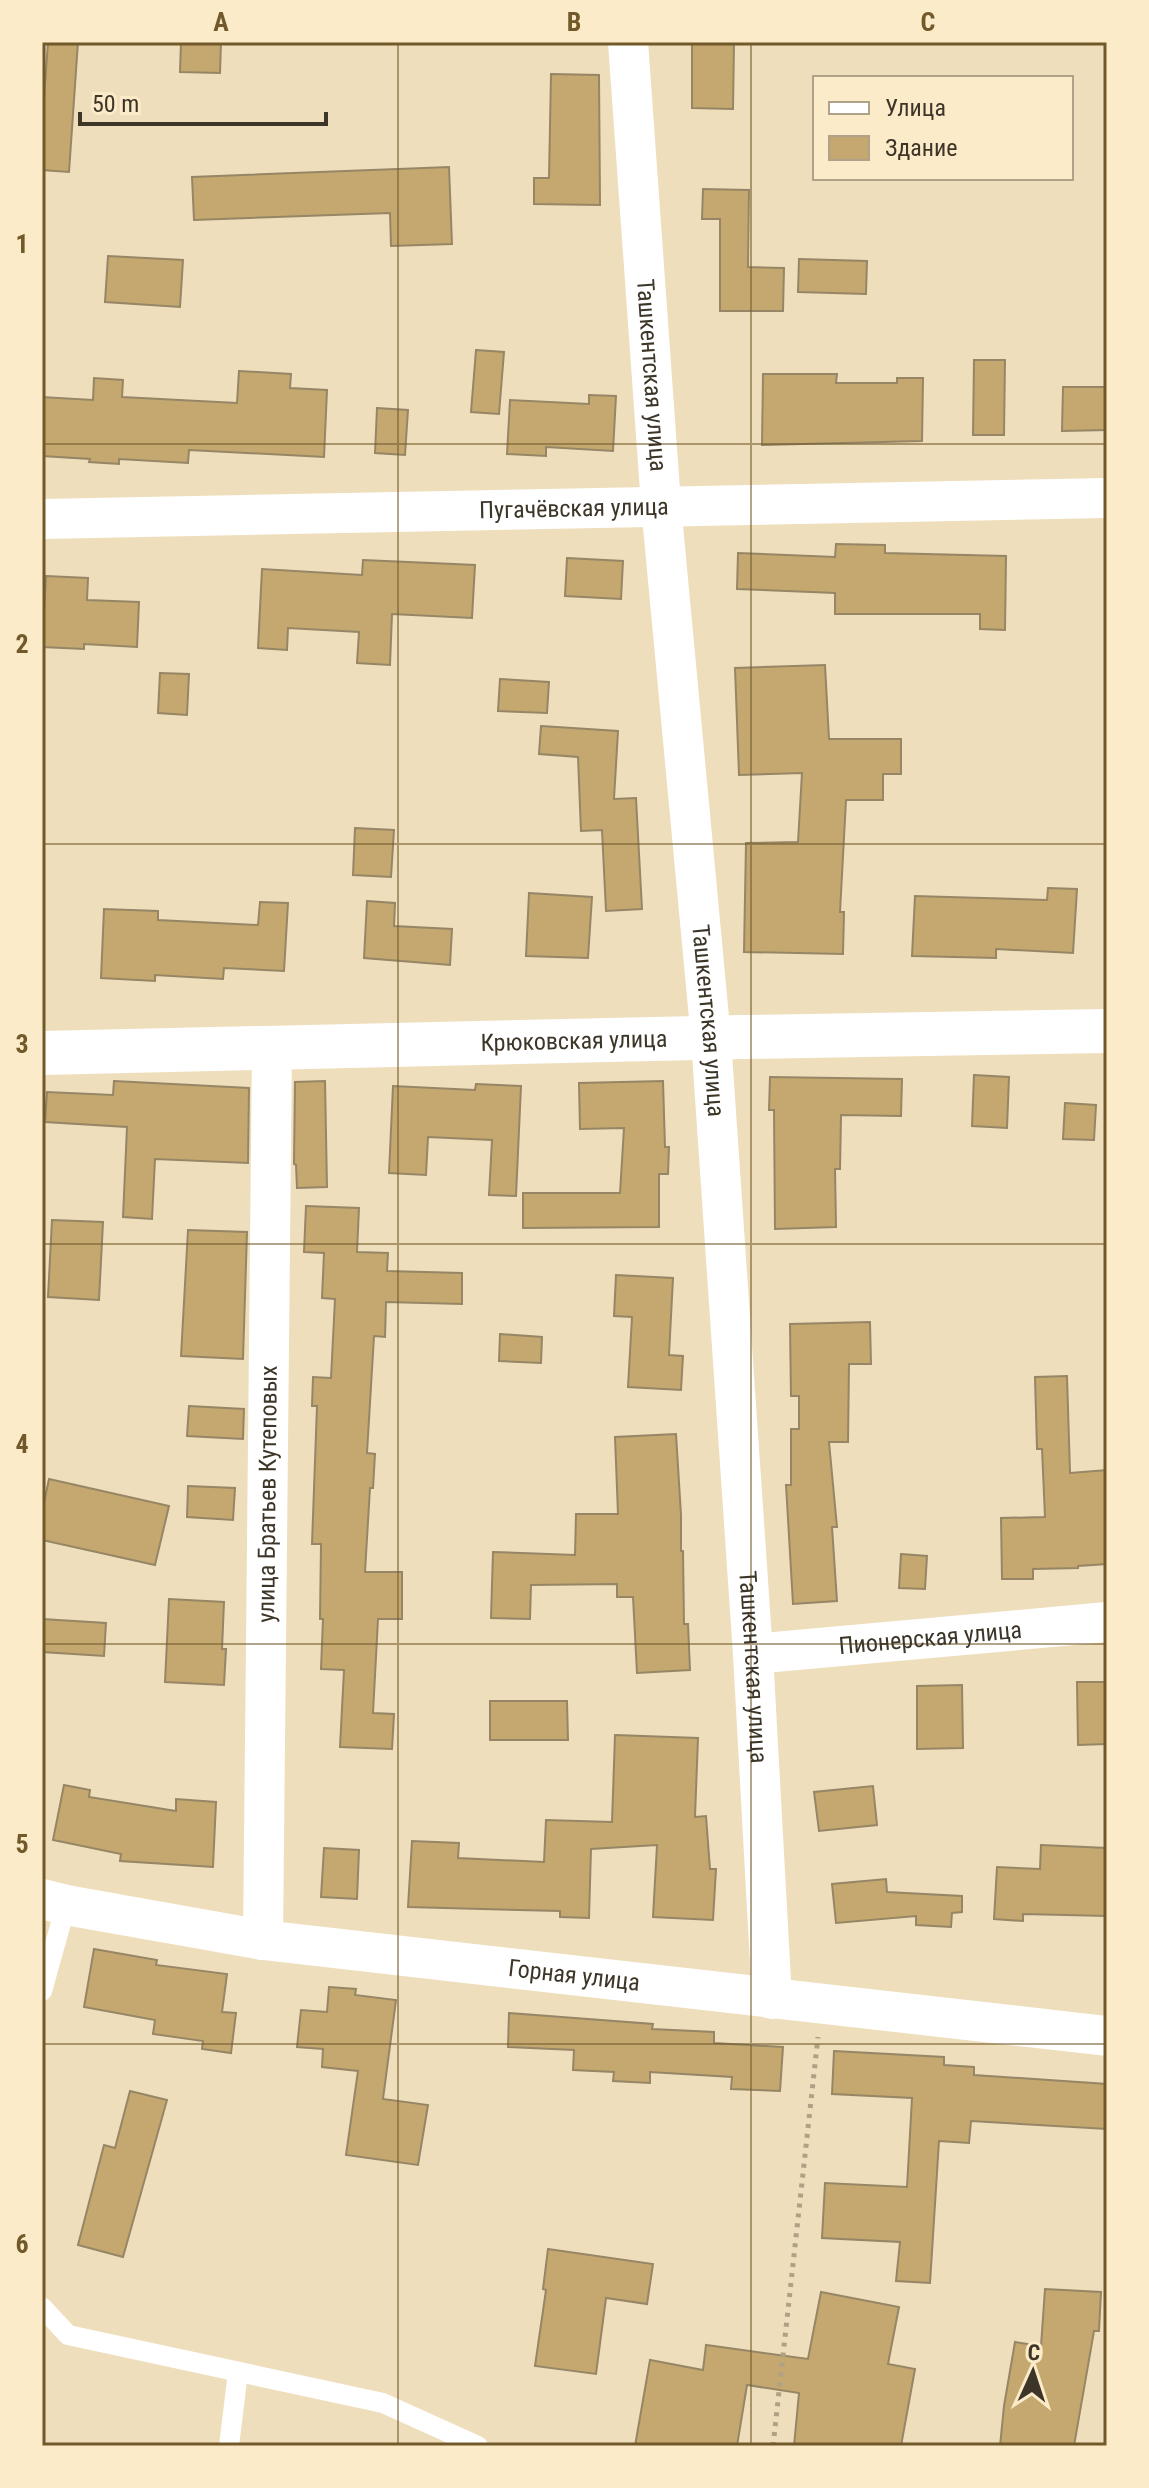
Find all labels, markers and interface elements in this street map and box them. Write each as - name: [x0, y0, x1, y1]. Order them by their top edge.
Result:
- text: A: [213, 7, 229, 37]
- text: B: [567, 7, 581, 37]
- text: C: [921, 7, 936, 37]
- scale bar: [80, 76, 326, 126]
- legend: [813, 76, 1073, 180]
- text: 50 m: [92, 90, 139, 118]
- text: Улица: [885, 94, 946, 122]
- text: Здание: [885, 134, 957, 162]
- text: 1: [15, 229, 29, 259]
- street label: Ташкентская улица: [631, 278, 673, 472]
- street label: Пугачёвская улица: [479, 493, 669, 524]
- text: 2: [15, 629, 29, 659]
- street label: Ташкентская улица: [686, 923, 730, 1118]
- street label: Крюковская улица: [480, 1025, 668, 1057]
- text: 3: [15, 1029, 29, 1059]
- street label: улица Братьев Кутеповых: [252, 1365, 283, 1623]
- text: 4: [15, 1429, 29, 1459]
- street label: Ташкентская улица: [733, 1570, 773, 1764]
- street label: Пионерская улица: [837, 1616, 1023, 1660]
- text: 5: [15, 1829, 29, 1859]
- street label: Горная улица: [507, 1954, 641, 1997]
- text: 6: [15, 2229, 29, 2259]
- north arrow: [993, 2332, 1073, 2412]
- text: С: [1027, 2340, 1041, 2365]

